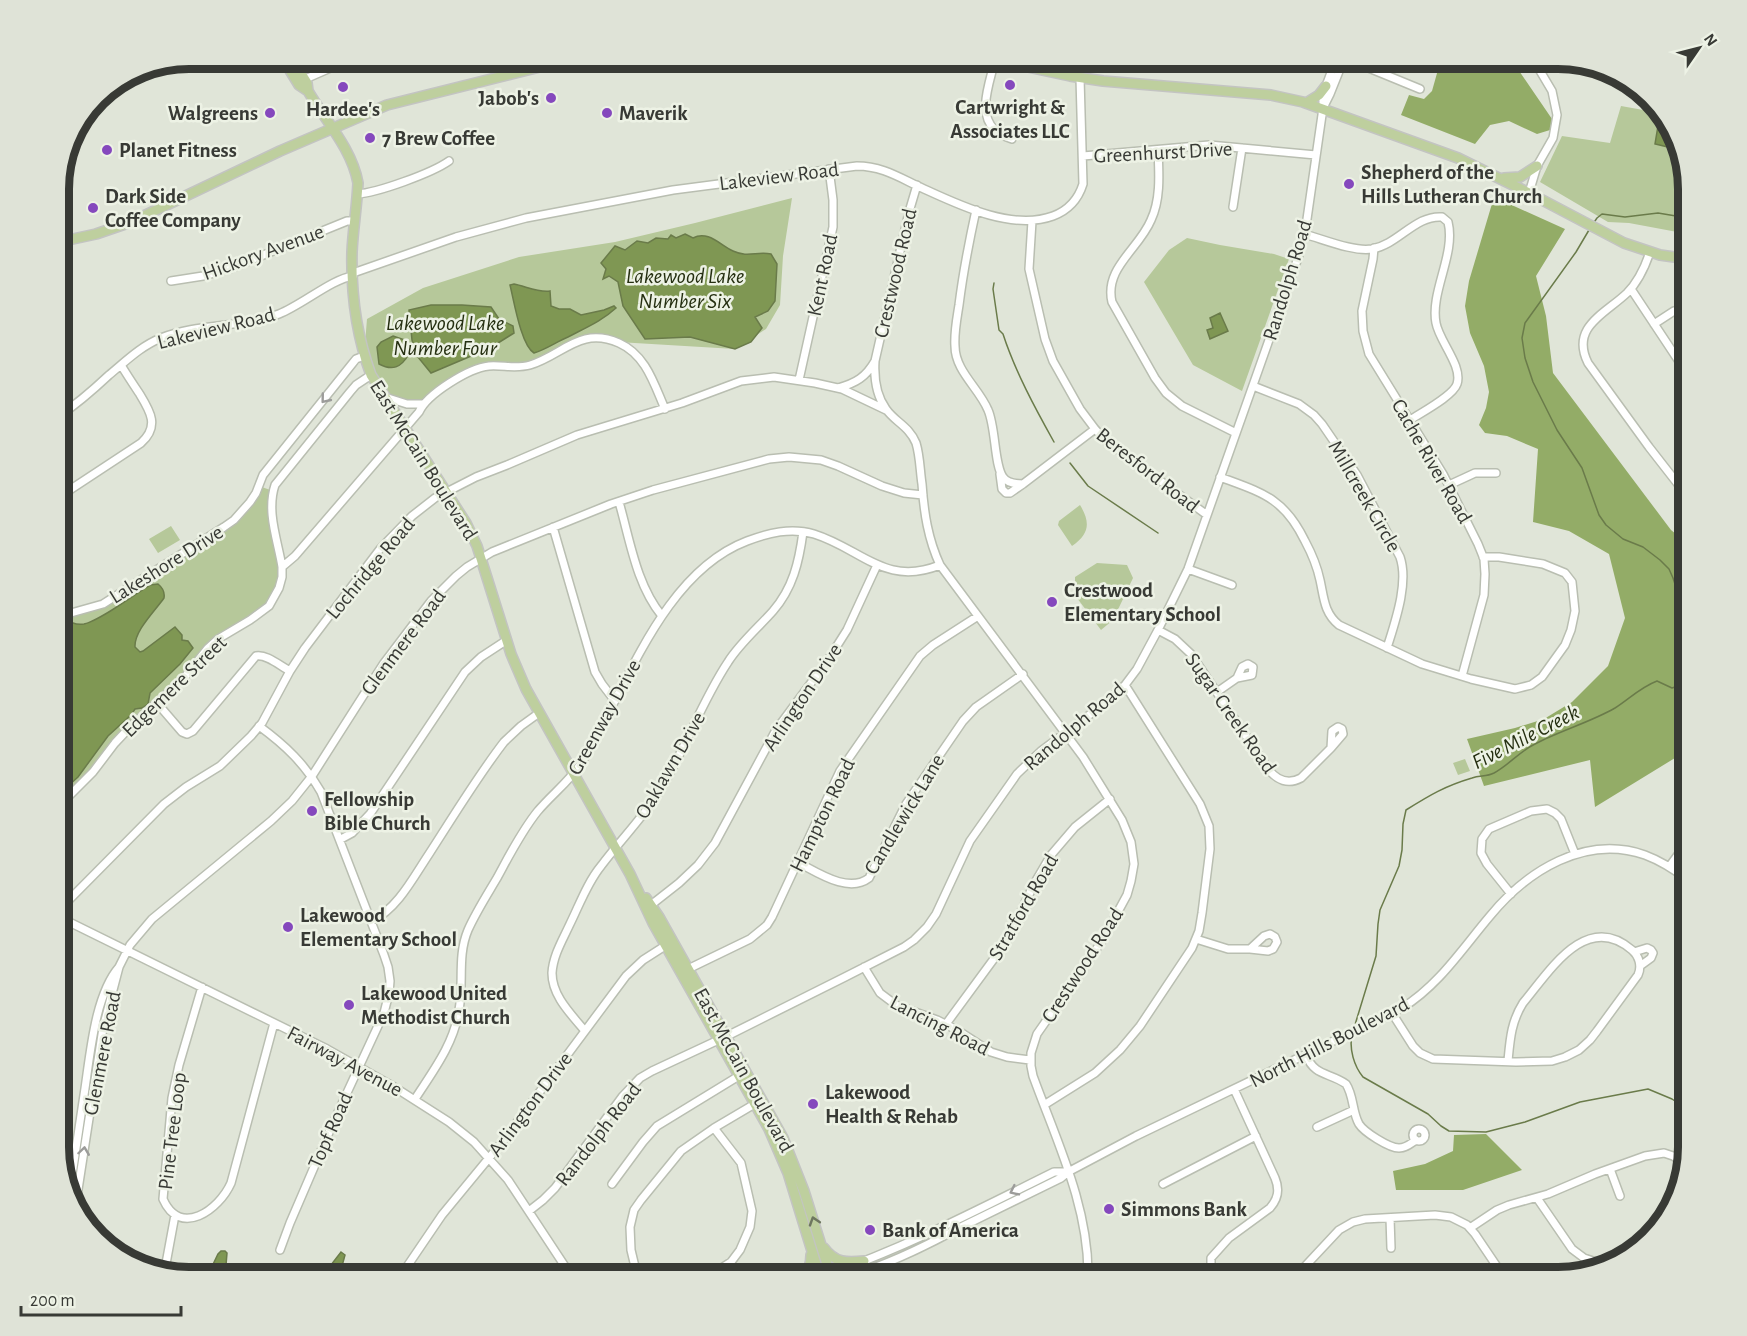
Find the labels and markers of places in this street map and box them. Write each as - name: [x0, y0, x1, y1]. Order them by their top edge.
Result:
- marker: Cartwright & Associates LLC: [1003, 78, 1017, 92]
- marker: Hardee's: [336, 80, 350, 94]
- place label: Jabob's: [478, 88, 539, 109]
- marker: Jabob's: [544, 91, 558, 105]
- place label: Cartwright & Associates LLC: [950, 97, 1070, 142]
- place label: Hardee's: [306, 99, 380, 120]
- place label: Walgreens: [168, 103, 258, 124]
- place label: Maverik: [619, 103, 688, 124]
- marker: Walgreens: [263, 106, 277, 120]
- marker: Maverik: [600, 106, 614, 120]
- place label: 7 Brew Coffee: [382, 128, 495, 149]
- marker: 7 Brew Coffee: [363, 131, 377, 145]
- place label: Planet Fitness: [119, 140, 237, 161]
- marker: Planet Fitness: [100, 143, 114, 157]
- place label: Shepherd of the Hills Lutheran Church: [1361, 162, 1542, 207]
- marker: Shepherd of the Hills Lutheran Church: [1342, 177, 1356, 191]
- place label: Dark Side Coffee Company: [105, 186, 241, 231]
- marker: Dark Side Coffee Company: [86, 201, 100, 215]
- place label: Crestwood Elementary School: [1064, 580, 1221, 625]
- marker: Crestwood Elementary School: [1045, 595, 1059, 609]
- place label: Fellowship Bible Church: [324, 789, 431, 834]
- marker: Fellowship Bible Church: [305, 804, 319, 818]
- place label: Lakewood Elementary School: [300, 905, 457, 950]
- marker: Lakewood Elementary School: [281, 920, 295, 934]
- place label: Lakewood United Methodist Church: [361, 983, 510, 1028]
- marker: Lakewood United Methodist Church: [342, 998, 356, 1012]
- place label: Lakewood Health & Rehab: [825, 1082, 958, 1127]
- marker: Lakewood Health & Rehab: [806, 1097, 820, 1111]
- place label: Simmons Bank: [1121, 1199, 1248, 1220]
- marker: Simmons Bank: [1102, 1202, 1116, 1216]
- place label: Bank of America: [882, 1220, 1019, 1241]
- marker: Bank of America: [863, 1223, 877, 1237]

